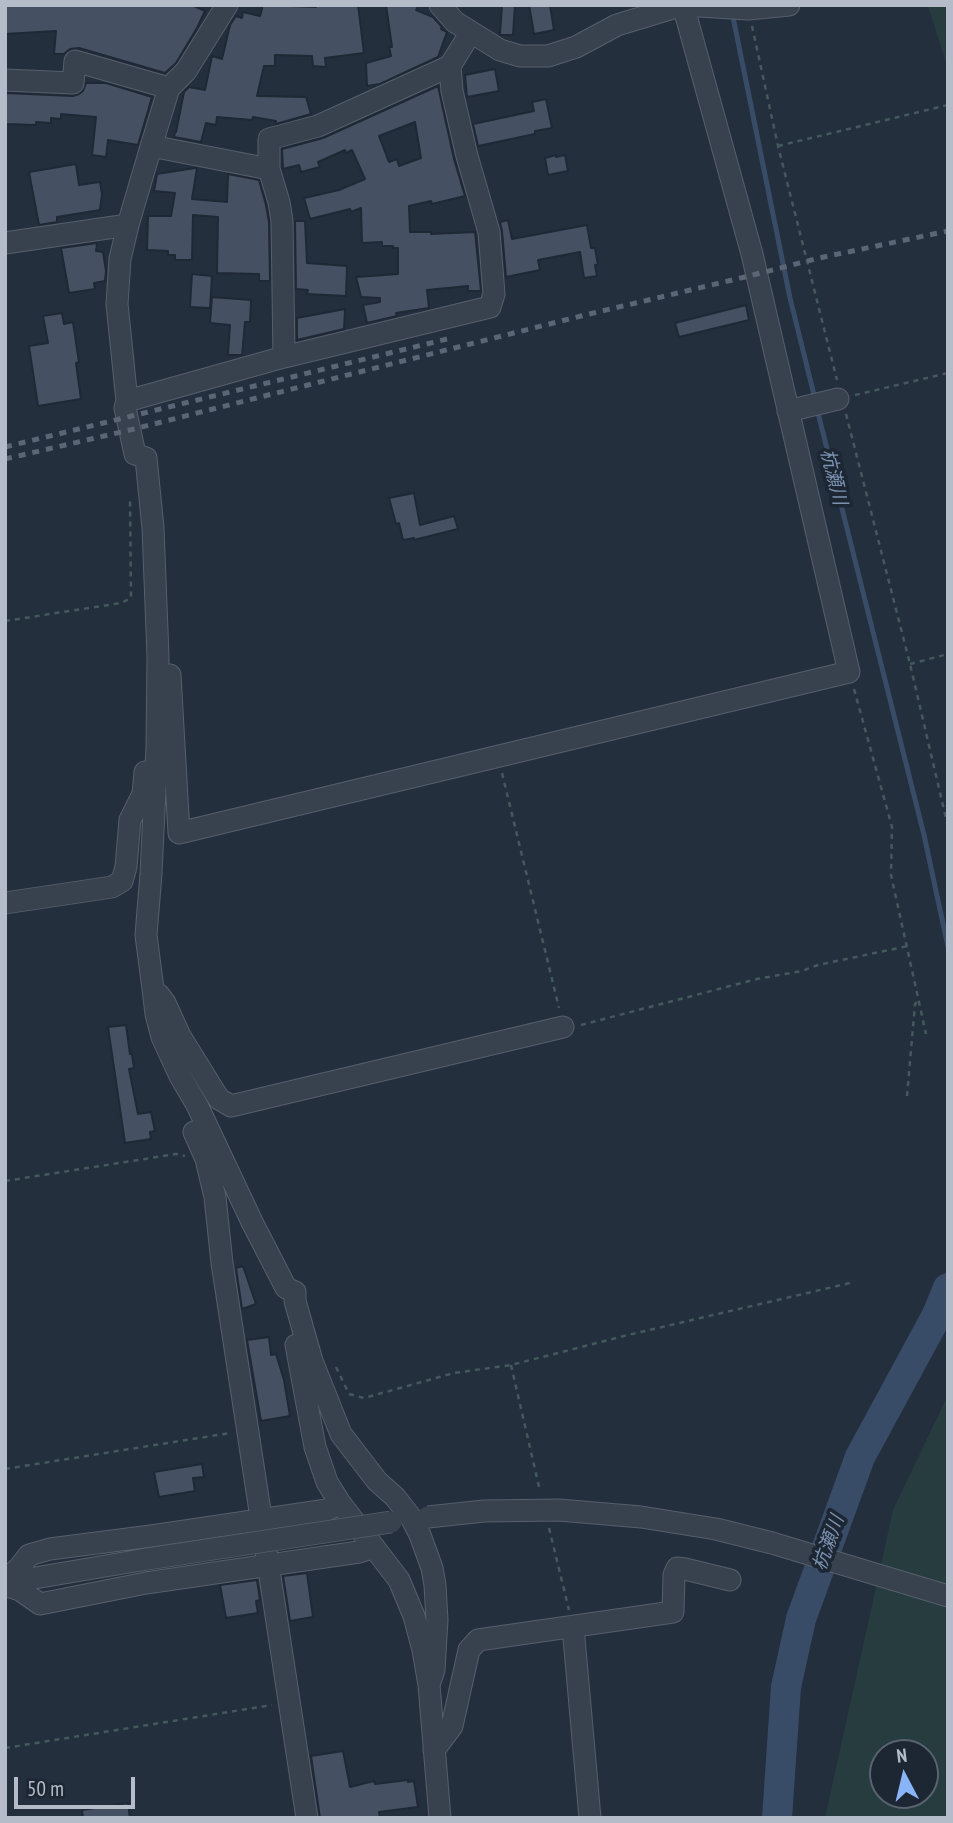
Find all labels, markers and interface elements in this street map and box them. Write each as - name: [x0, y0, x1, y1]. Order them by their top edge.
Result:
- water label: 杭瀬川: [815, 447, 851, 507]
- water label: 杭瀬川: [809, 1512, 849, 1574]
- north arrow: [869, 1739, 939, 1809]
- text: N: [895, 1743, 908, 1768]
- scale bar: [18, 1764, 138, 1808]
- text: 50 m: [27, 1775, 64, 1802]

